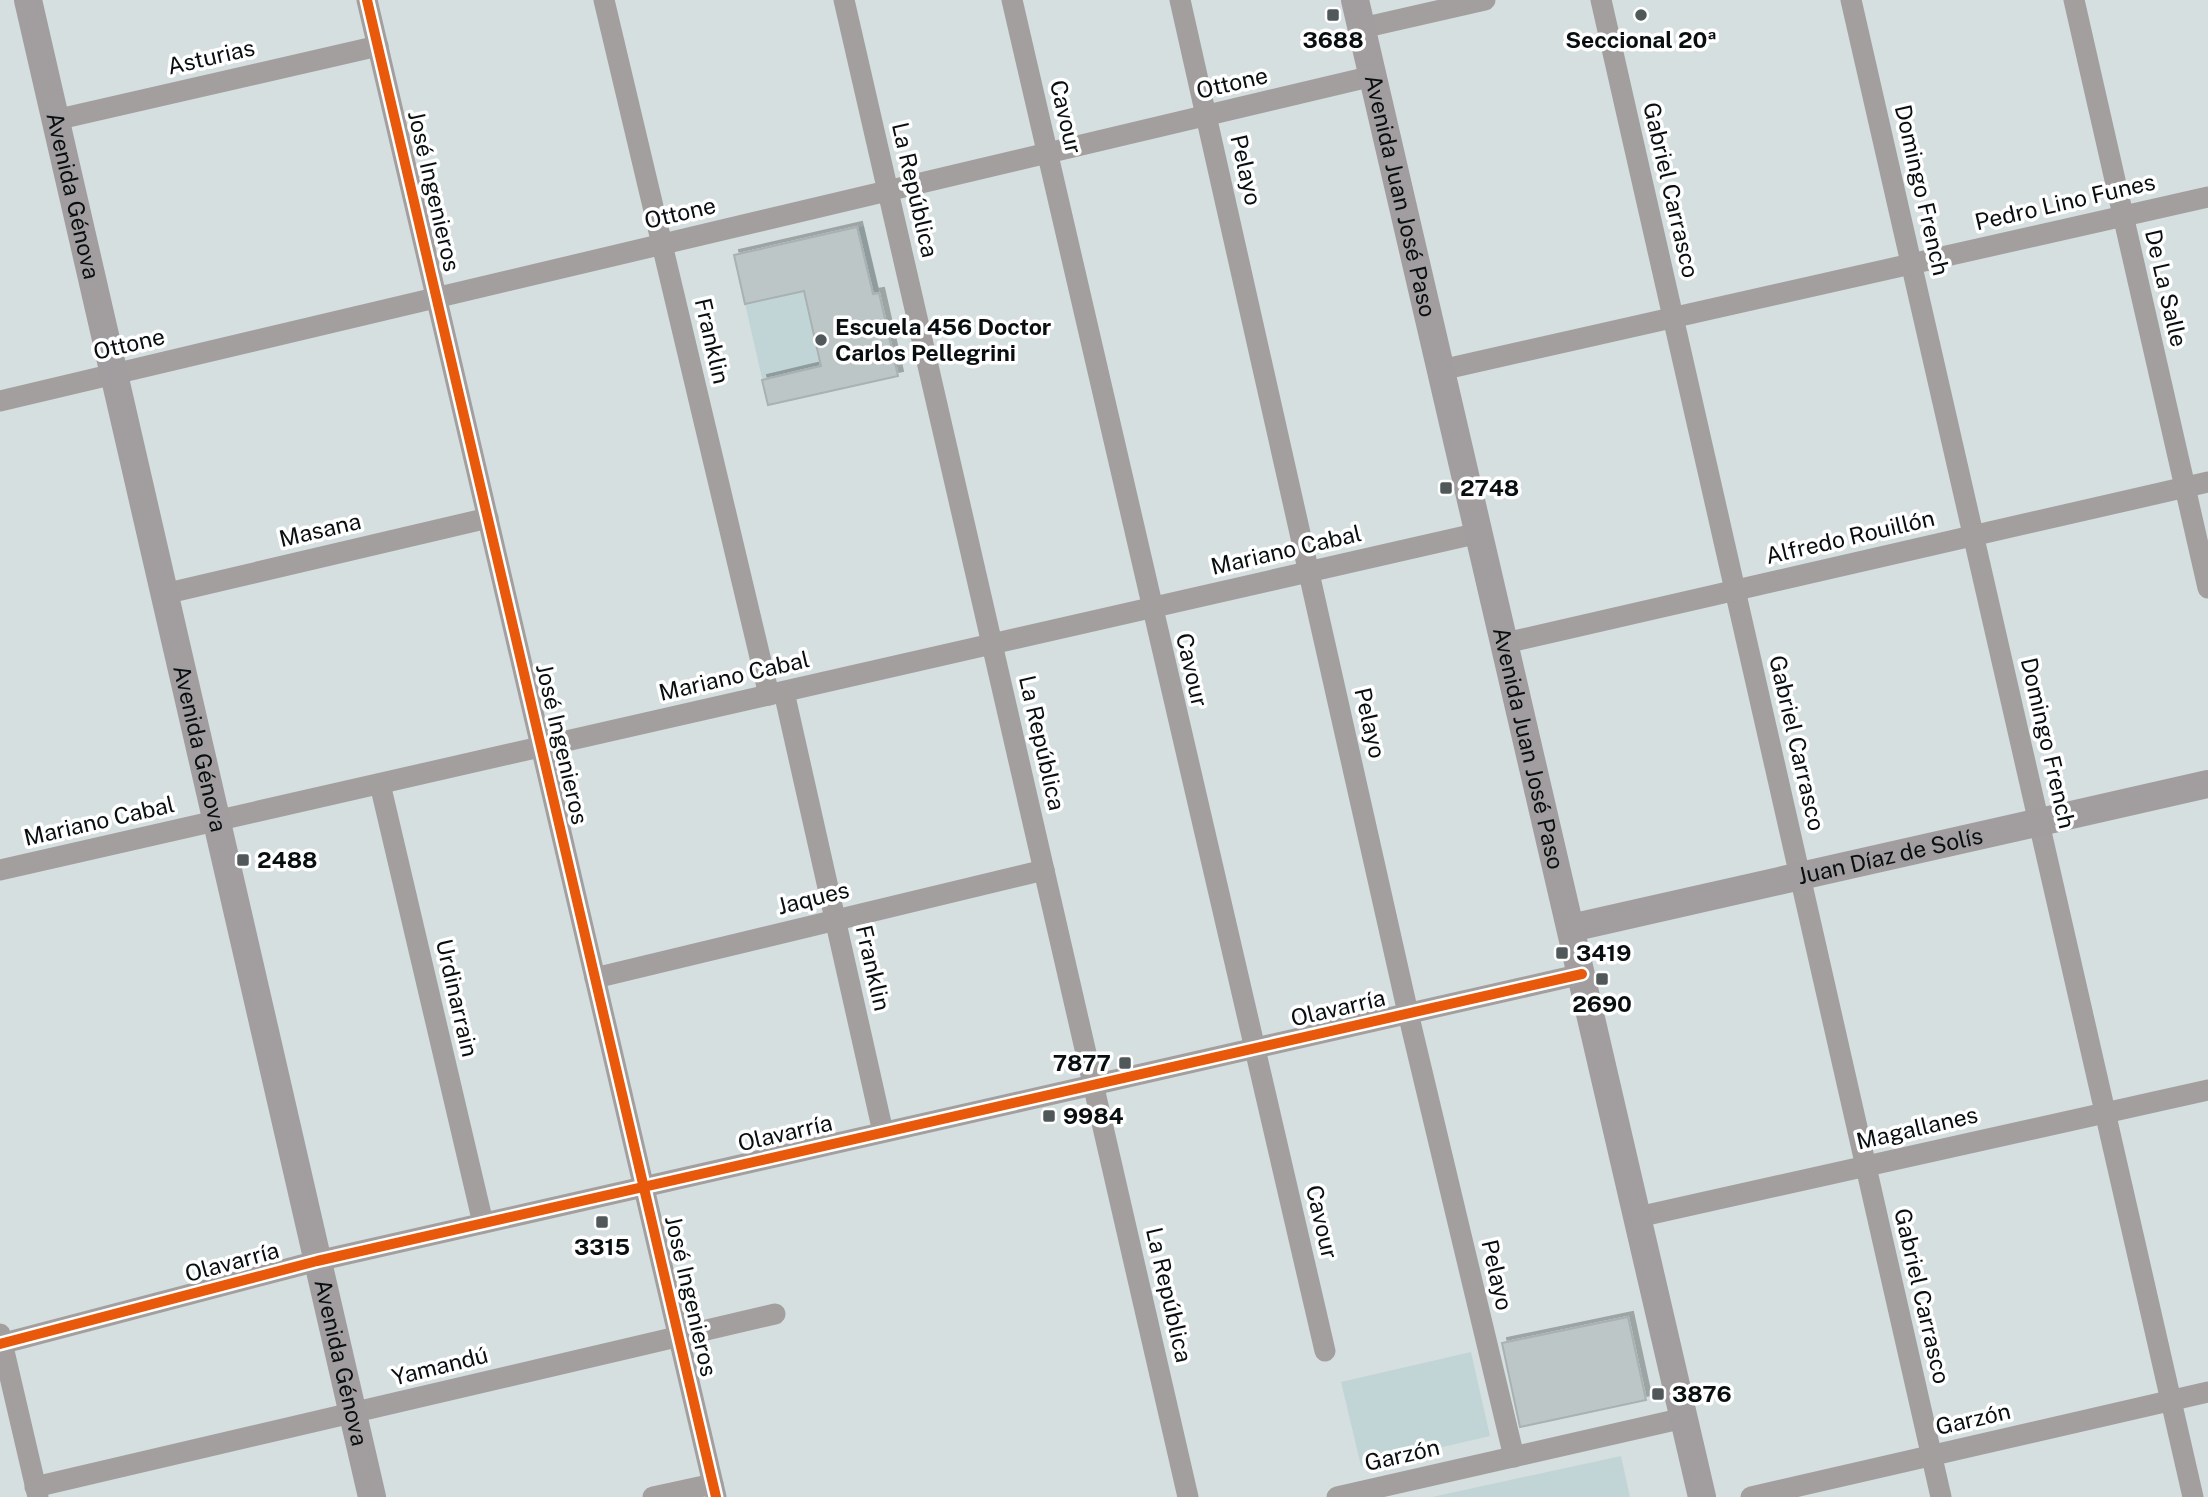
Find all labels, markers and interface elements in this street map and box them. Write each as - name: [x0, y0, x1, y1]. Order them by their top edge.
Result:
- marker: 3688: [1325, 7, 1341, 23]
- marker: Seccional 20ª: [1633, 7, 1649, 23]
- place label: 3688: [1302, 26, 1364, 53]
- place label: Seccional 20ª: [1565, 26, 1717, 53]
- street label: Asturias: [165, 33, 257, 80]
- street label: Ottone: [1194, 61, 1270, 104]
- street label: Avenida Juan José Paso: [1360, 72, 1442, 320]
- street label: Cavour: [1045, 77, 1088, 156]
- street label: Gabriel Carrasco: [1638, 100, 1705, 280]
- street label: Domingo French: [1890, 102, 1955, 278]
- street label: José Ingenieros: [403, 108, 466, 274]
- street label: Avenida Génova: [41, 110, 106, 282]
- street label: La República: [887, 120, 944, 260]
- street label: Pelayo: [1225, 132, 1268, 208]
- street label: Pedro Lino Funes: [1972, 168, 2158, 235]
- street label: Ottone: [642, 191, 718, 234]
- street label: De La Salle: [2140, 227, 2193, 349]
- street label: Franklin: [690, 295, 735, 386]
- place label: Escuela 456 Doctor Carlos Pellegrini: [835, 313, 1051, 366]
- street label: Ottone: [91, 322, 167, 365]
- marker: Escuela 456 Doctor Carlos Pellegrini: [813, 332, 829, 348]
- place label: 2748: [1460, 474, 1519, 501]
- marker: 2748: [1438, 480, 1454, 496]
- street label: Alfredo Rouillón: [1763, 504, 1937, 569]
- street label: Masana: [276, 507, 363, 552]
- street label: Mariano Cabal: [1208, 519, 1364, 580]
- street label: Avenida Juan José Paso: [1488, 624, 1570, 872]
- street label: Cavour: [1171, 630, 1214, 709]
- street label: Mariano Cabal: [656, 645, 812, 706]
- street label: Gabriel Carrasco: [1764, 653, 1831, 833]
- street label: Domingo French: [2016, 655, 2081, 831]
- street label: José Ingenieros: [531, 661, 594, 827]
- street label: Avenida Génova: [168, 662, 233, 834]
- street label: La República: [1014, 673, 1071, 813]
- street label: Pelayo: [1349, 685, 1392, 761]
- street label: Mariano Cabal: [21, 790, 177, 851]
- street label: Juan Díaz de Solís: [1795, 821, 1985, 889]
- place label: 2488: [257, 846, 318, 873]
- marker: 2488: [235, 852, 251, 868]
- street label: Jaques: [774, 876, 852, 919]
- street label: Franklin: [851, 922, 896, 1013]
- street label: Urdinarrain: [431, 936, 484, 1059]
- place label: 3419: [1576, 939, 1631, 966]
- marker: 3419: [1554, 945, 1570, 961]
- marker: 2690: [1594, 971, 1610, 987]
- street label: Olavarría: [1288, 984, 1388, 1031]
- place label: 2690: [1572, 990, 1632, 1017]
- place label: 7877: [1053, 1049, 1111, 1076]
- marker: 7877: [1117, 1055, 1133, 1071]
- street label: Magallanes: [1854, 1100, 1980, 1155]
- place label: 9984: [1063, 1102, 1124, 1129]
- marker: 9984: [1041, 1108, 1057, 1124]
- street label: Olavarría: [735, 1109, 835, 1156]
- street label: Cavour: [1301, 1182, 1344, 1261]
- street label: Gabriel Carrasco: [1889, 1206, 1956, 1386]
- street label: José Ingenieros: [660, 1213, 723, 1379]
- marker: 3315: [594, 1214, 610, 1230]
- street label: La República: [1141, 1225, 1198, 1365]
- place label: 3315: [574, 1233, 630, 1260]
- street label: Olavarría: [182, 1236, 282, 1287]
- street label: Pelayo: [1476, 1237, 1519, 1313]
- street label: Avenida Génova: [309, 1276, 374, 1448]
- street label: Yamandú: [389, 1341, 491, 1390]
- place label: 3876: [1672, 1380, 1732, 1407]
- marker: 3876: [1650, 1386, 1666, 1402]
- street label: Garzón: [1933, 1397, 2013, 1440]
- street label: Garzón: [1362, 1433, 1442, 1476]

